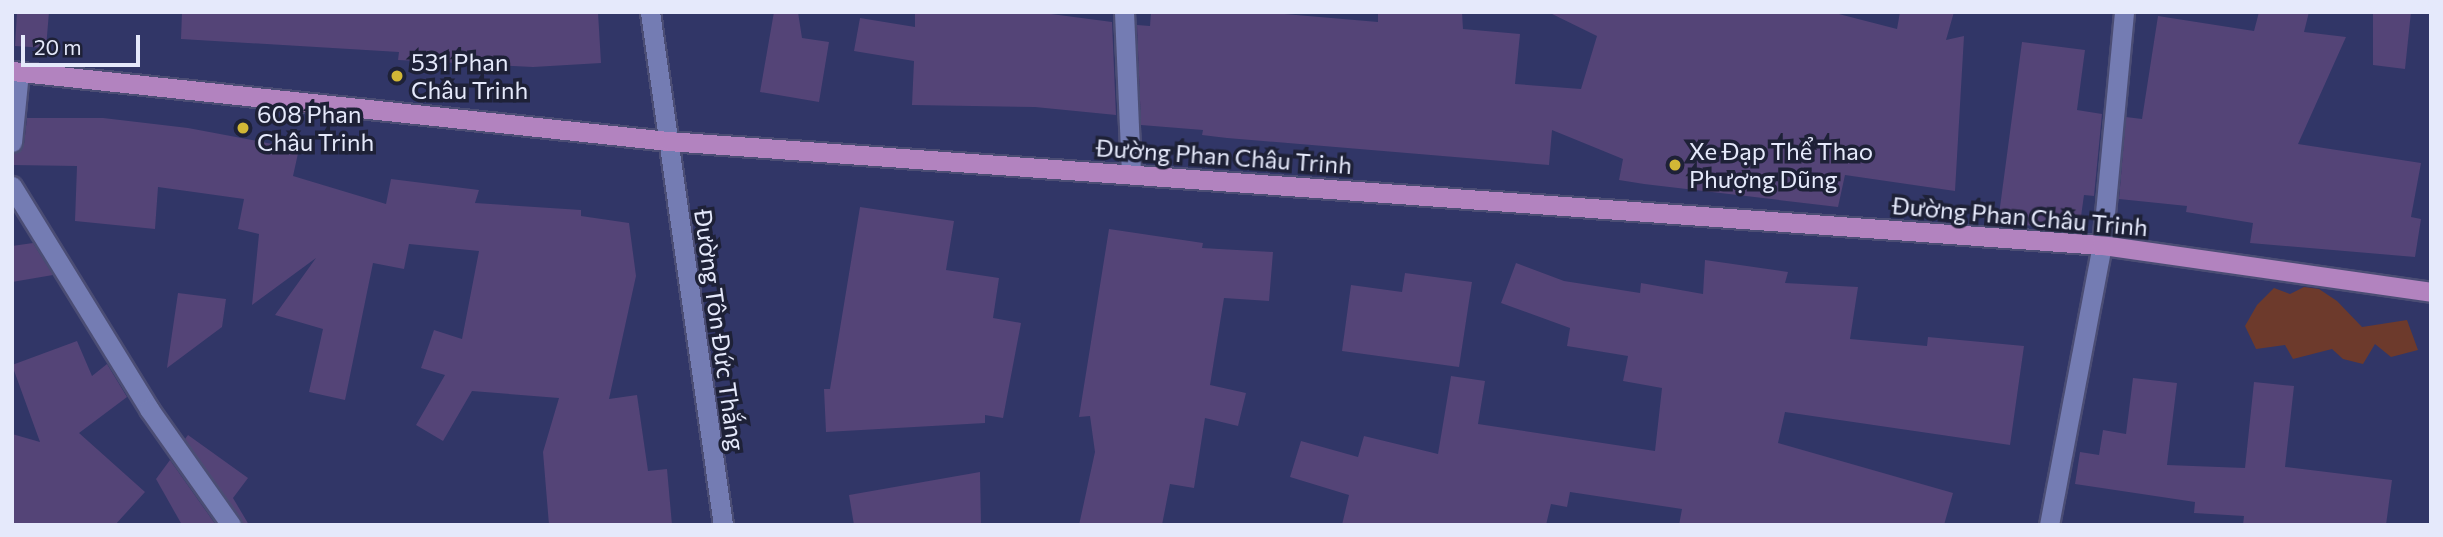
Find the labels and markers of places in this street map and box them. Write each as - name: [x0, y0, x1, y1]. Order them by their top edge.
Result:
- place label: 531 Phan Châu Trinh: [411, 48, 528, 104]
- marker: 531 Phan Châu Trinh: [389, 68, 405, 84]
- place label: 608 Phan Châu Trinh: [257, 100, 374, 156]
- marker: 608 Phan Châu Trinh: [235, 120, 251, 136]
- place label: Xe Đạp Thể Thao Phượng Dũng: [1689, 137, 1873, 193]
- marker: Xe Đạp Thể Thao Phượng Dũng: [1667, 157, 1683, 173]

